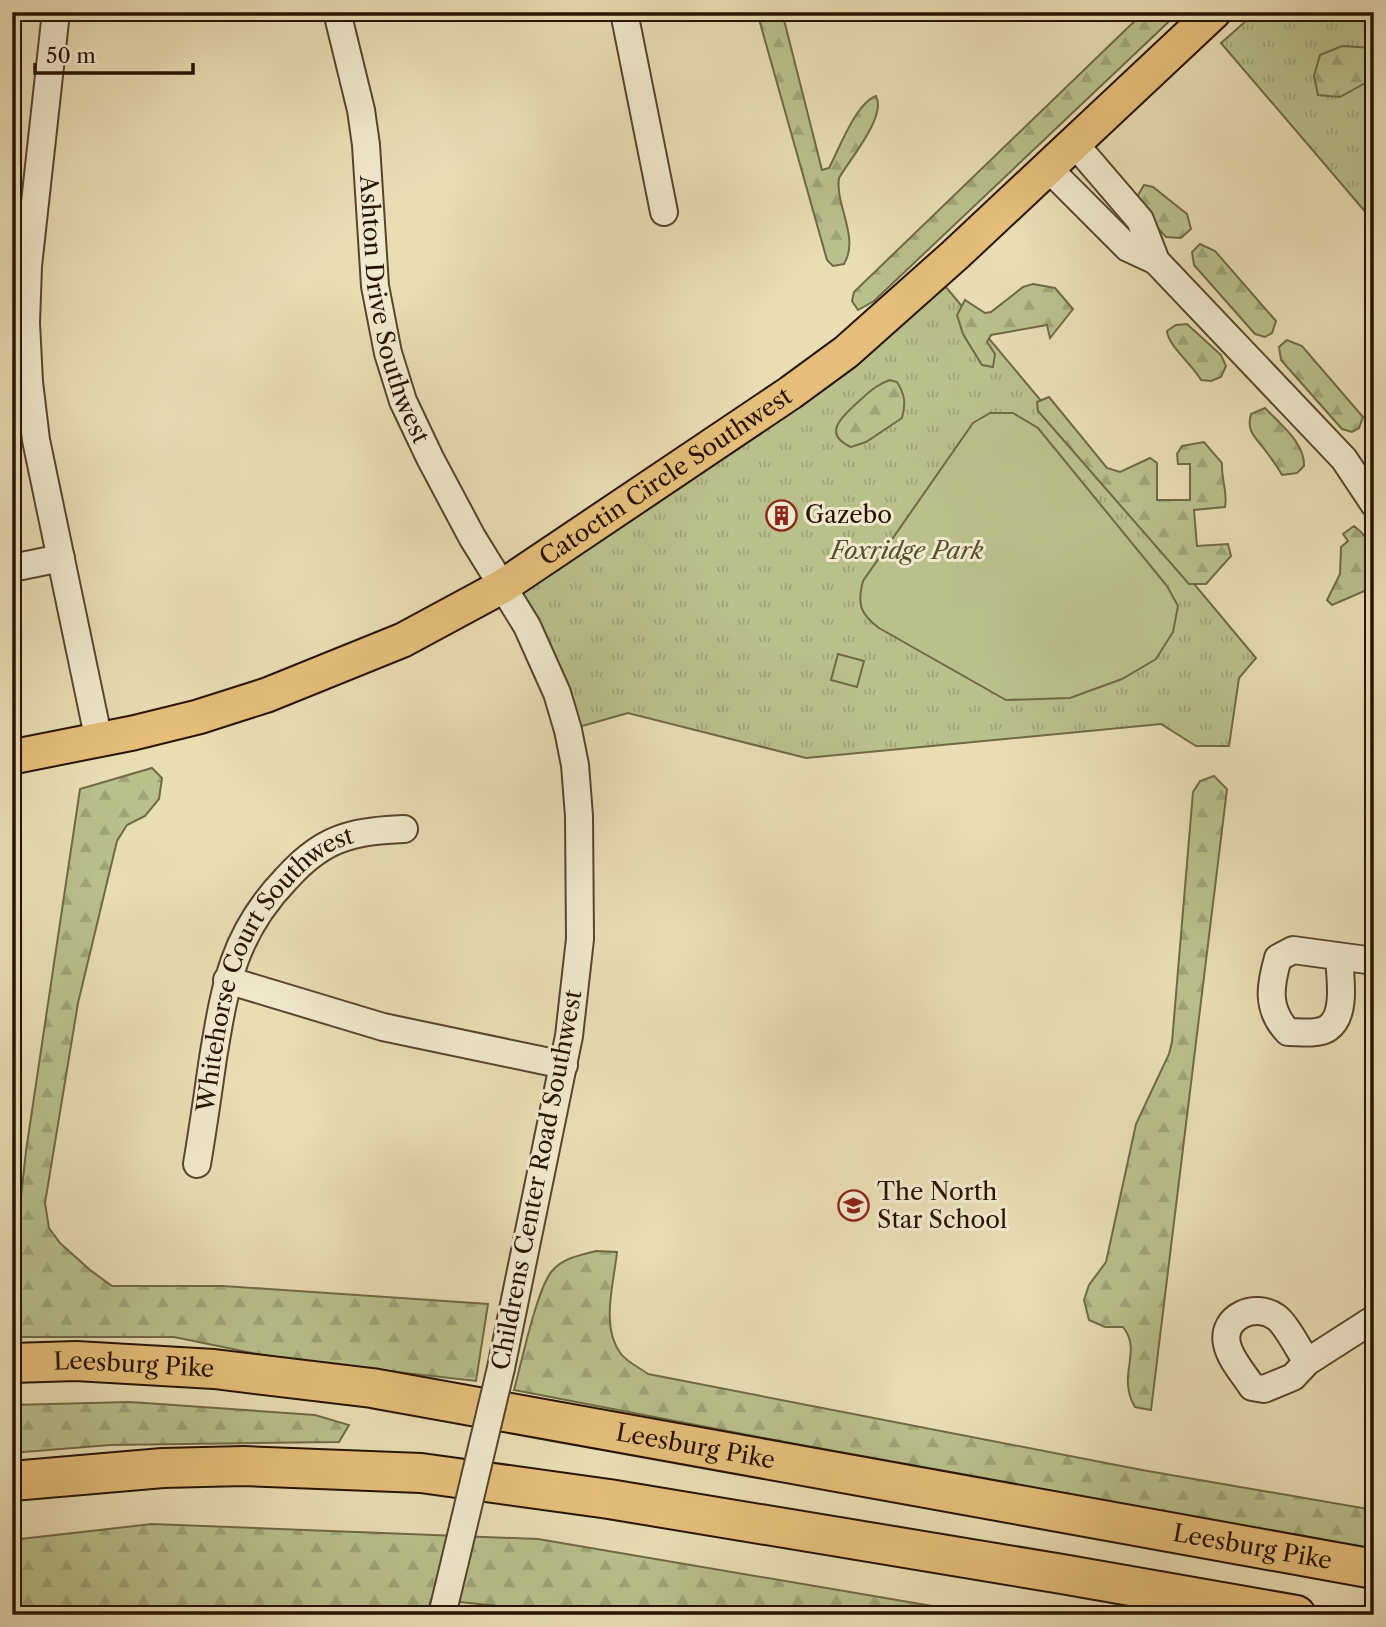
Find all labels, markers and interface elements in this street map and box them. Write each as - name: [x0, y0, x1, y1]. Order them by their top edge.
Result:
- scale bar: [35, 32, 192, 76]
- text: 50 m: [46, 43, 96, 68]
- street label: Ashton Drive Southwest: [354, 173, 436, 449]
- street label: Catoctin Circle Southwest: [534, 381, 797, 571]
- building icon: Gazebo: [765, 498, 799, 532]
- place label: Gazebo: [805, 500, 892, 529]
- park label: Foxridge Park: [829, 536, 984, 565]
- street label: Whitehorse Court Southwest: [190, 820, 357, 1115]
- street label: Childrens Center Road Southwest: [485, 987, 588, 1372]
- place label: The North Star School: [877, 1177, 1007, 1234]
- school or university icon: The North Star School: [837, 1189, 871, 1223]
- street label: Leesburg Pike: [53, 1346, 215, 1383]
- street label: Leesburg Pike: [614, 1417, 777, 1475]
- street label: Leesburg Pike: [1171, 1518, 1334, 1575]

